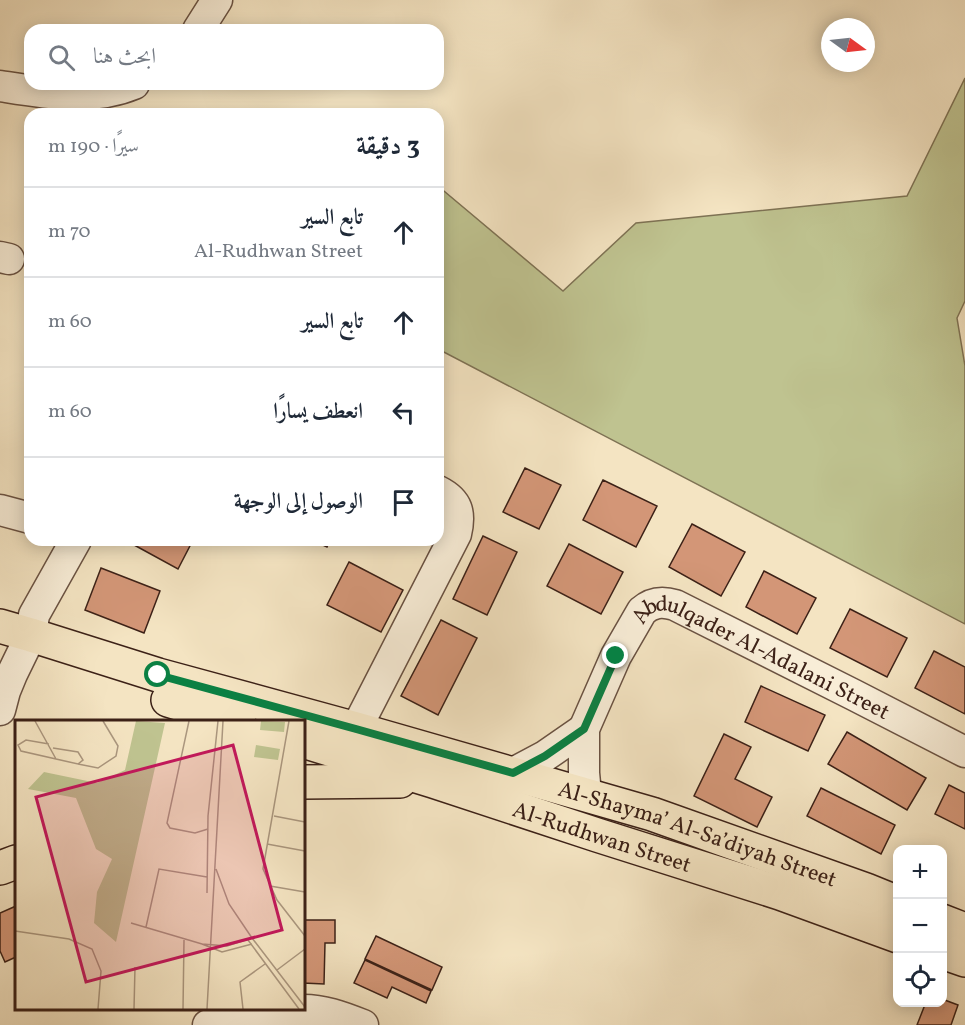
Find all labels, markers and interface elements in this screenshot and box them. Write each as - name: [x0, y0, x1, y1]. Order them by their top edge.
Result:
- north arrow: [821, 18, 875, 72]
- search box: [24, 24, 444, 90]
- icon: search: [45, 41, 78, 74]
- text: ابحث هنا: [93, 42, 156, 73]
- text: 3 دقيقة: [356, 129, 420, 165]
- text: سيرًا · 190 m: [48, 133, 139, 161]
- text: تابع السير: [301, 203, 363, 234]
- icon: ahead: [387, 216, 420, 249]
- text: 70 m: [48, 218, 91, 246]
- text: Al-Rudhwan Street: [194, 238, 363, 266]
- icon: ahead: [387, 306, 420, 339]
- text: تابع السير: [301, 307, 363, 338]
- text: 60 m: [48, 308, 92, 336]
- icon: left: [387, 396, 420, 429]
- text: انعطف يسارًا: [273, 397, 363, 428]
- text: 60 m: [48, 398, 92, 426]
- icon: arrive: [387, 486, 420, 519]
- text: الوصول إلى الوجهة: [234, 487, 363, 518]
- street label: Abdulqader Al-Adalani Street: [625, 590, 895, 729]
- route end: [602, 642, 628, 668]
- route start: [144, 661, 170, 687]
- inset map: [15, 720, 304, 1010]
- street label: Al-Shayma’ Al-Sa’diyah Street: [554, 775, 841, 896]
- street label: Al-Rudhwan Street: [508, 795, 695, 882]
- map controls: [893, 845, 947, 1007]
- button: +: [893, 845, 947, 899]
- button: −: [893, 899, 947, 953]
- button: locate: [893, 953, 947, 1007]

